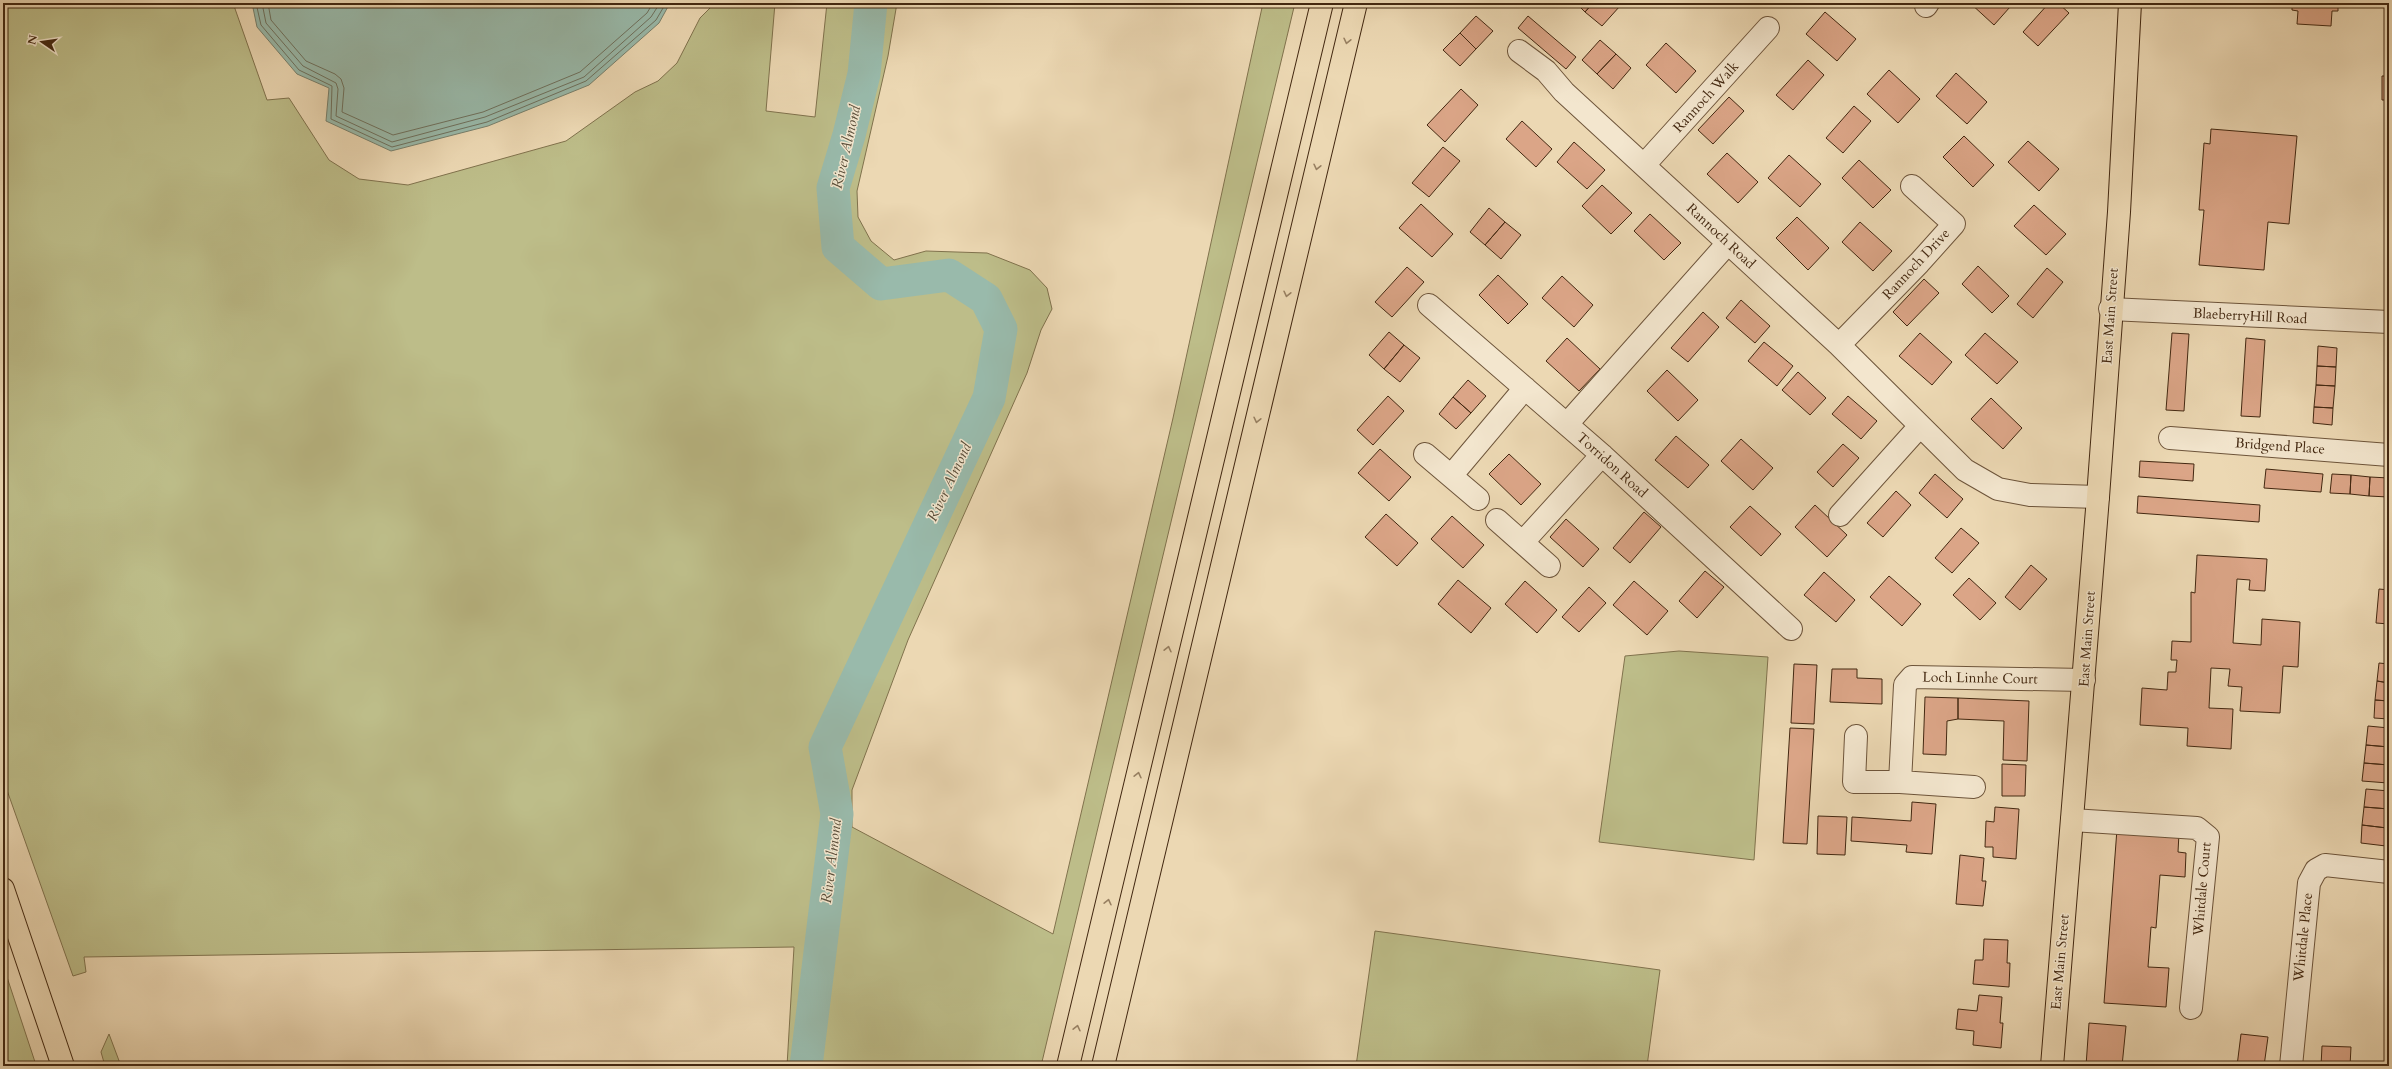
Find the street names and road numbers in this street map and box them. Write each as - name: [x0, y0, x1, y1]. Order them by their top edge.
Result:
- street label: Rannoch Walk: [1669, 57, 1743, 137]
- street label: Rannoch Road: [1682, 199, 1760, 273]
- street label: Rannoch Drive: [1878, 224, 1954, 304]
- street label: East Main Street: [2097, 267, 2123, 365]
- street label: BlaeberryHill Road: [2192, 304, 2308, 329]
- street label: Torridon Road: [1572, 428, 1652, 502]
- street label: Bridgend Place: [2234, 433, 2326, 459]
- street label: East Main Street: [2074, 590, 2100, 688]
- street label: Loch Linnhe Court: [1922, 667, 2038, 689]
- street label: Whitdale Court: [2188, 841, 2216, 938]
- street label: Whitdale Place: [2289, 892, 2317, 983]
- street label: East Main Street: [2046, 913, 2074, 1011]

